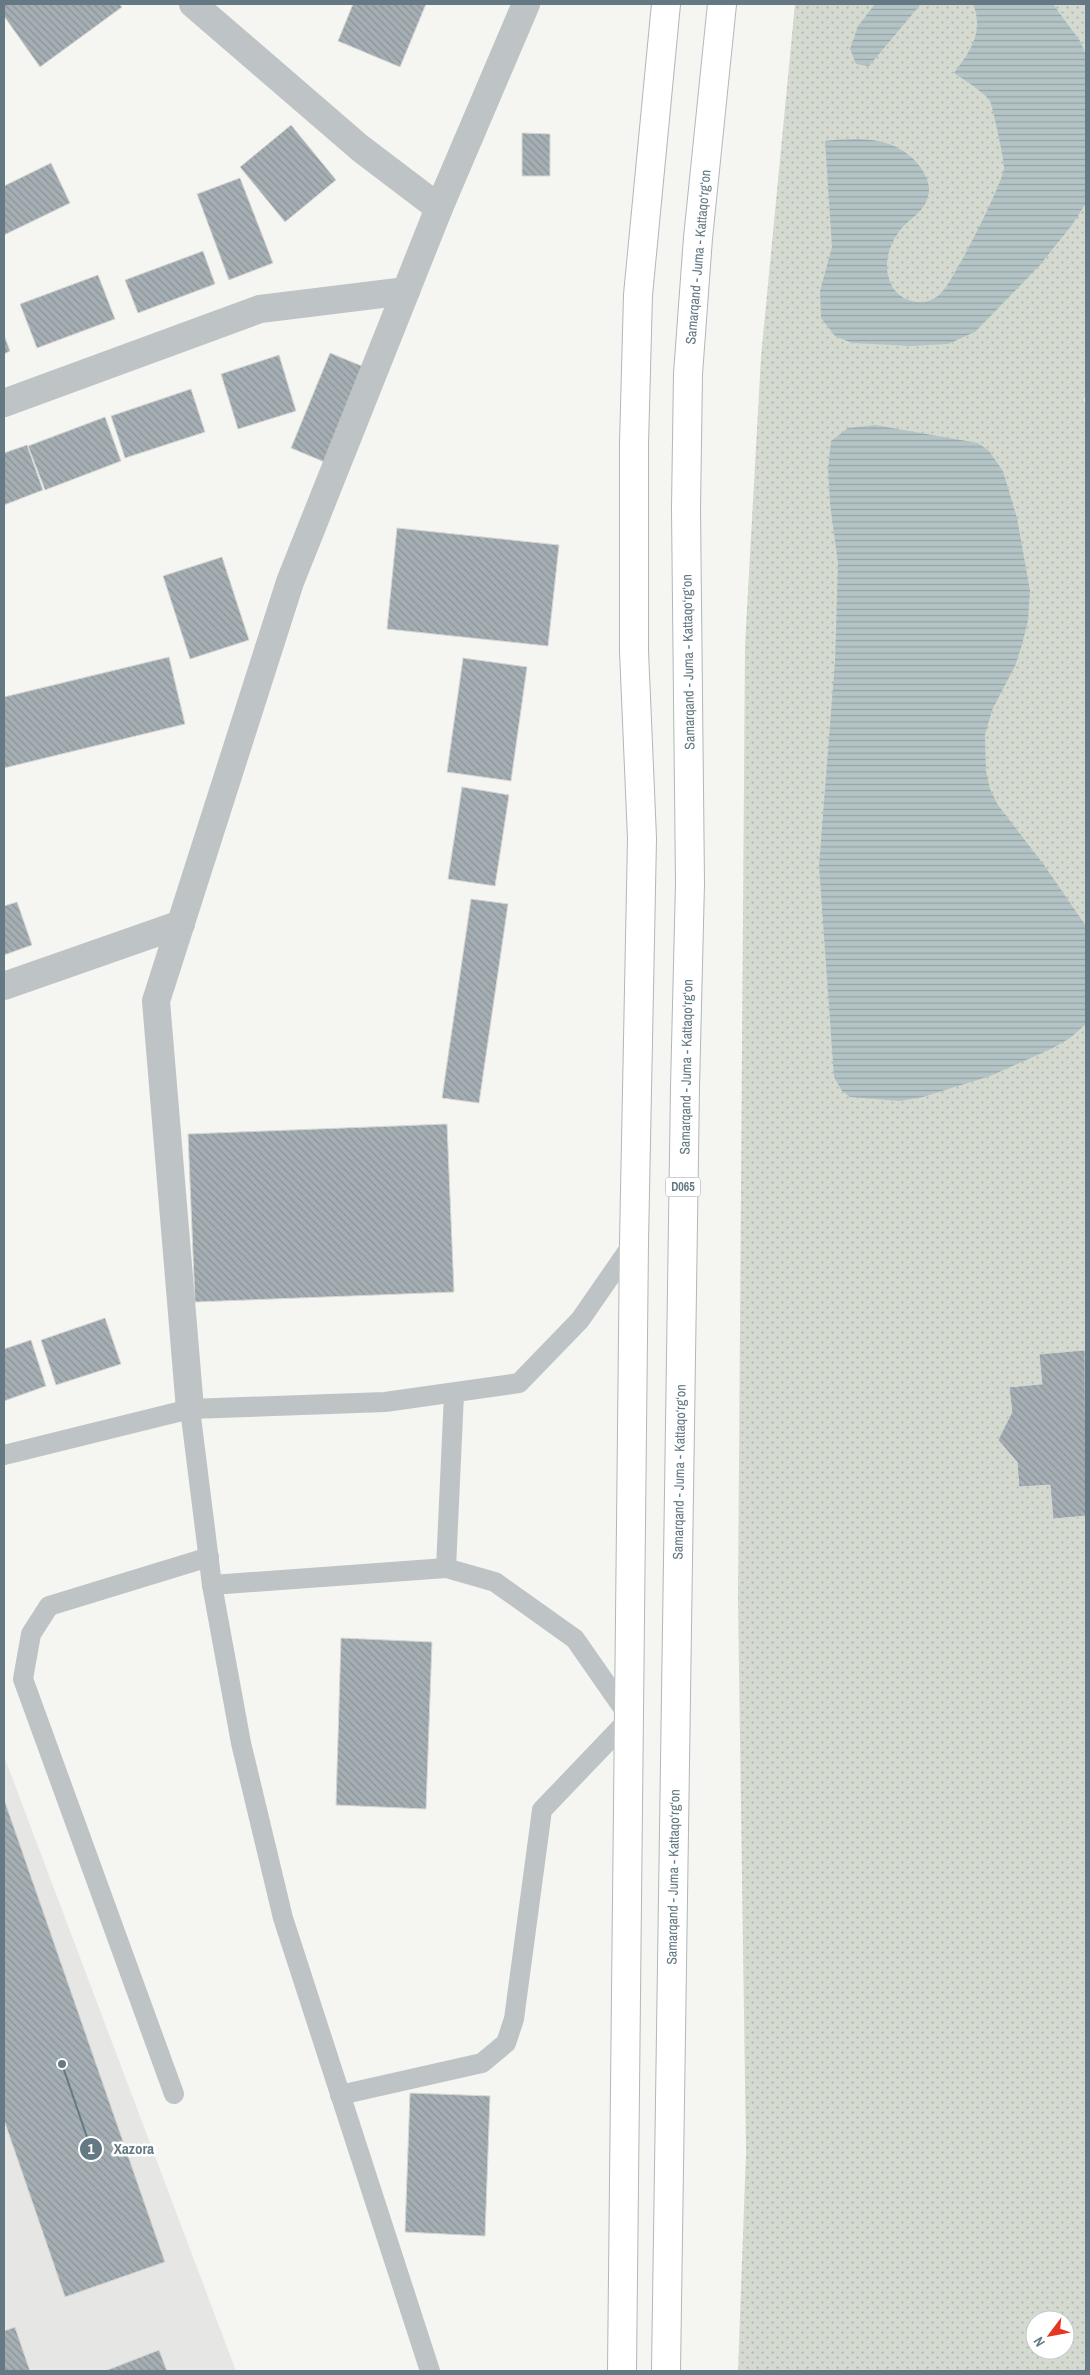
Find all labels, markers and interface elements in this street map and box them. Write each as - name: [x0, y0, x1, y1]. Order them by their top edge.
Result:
- street label: Samarqand - Juma - Kattaqo‘rg‘on: [681, 169, 715, 345]
- street label: Samarqand - Juma - Kattaqo‘rg‘on: [677, 574, 699, 750]
- street label: Samarqand - Juma - Kattaqo‘rg‘on: [675, 979, 697, 1155]
- road number: D065: [666, 1178, 700, 1196]
- street label: Samarqand - Juma - Kattaqo‘rg‘on: [668, 1384, 690, 1560]
- street label: Samarqand - Juma - Kattaqo‘rg‘on: [662, 1789, 684, 1965]
- callout: Xazora: [79, 2134, 164, 2164]
- text: 1: [88, 2138, 95, 2159]
- text: Xazora: [114, 2138, 154, 2159]
- north arrow: [1025, 2310, 1075, 2360]
- text: N: [1029, 2334, 1049, 2350]

